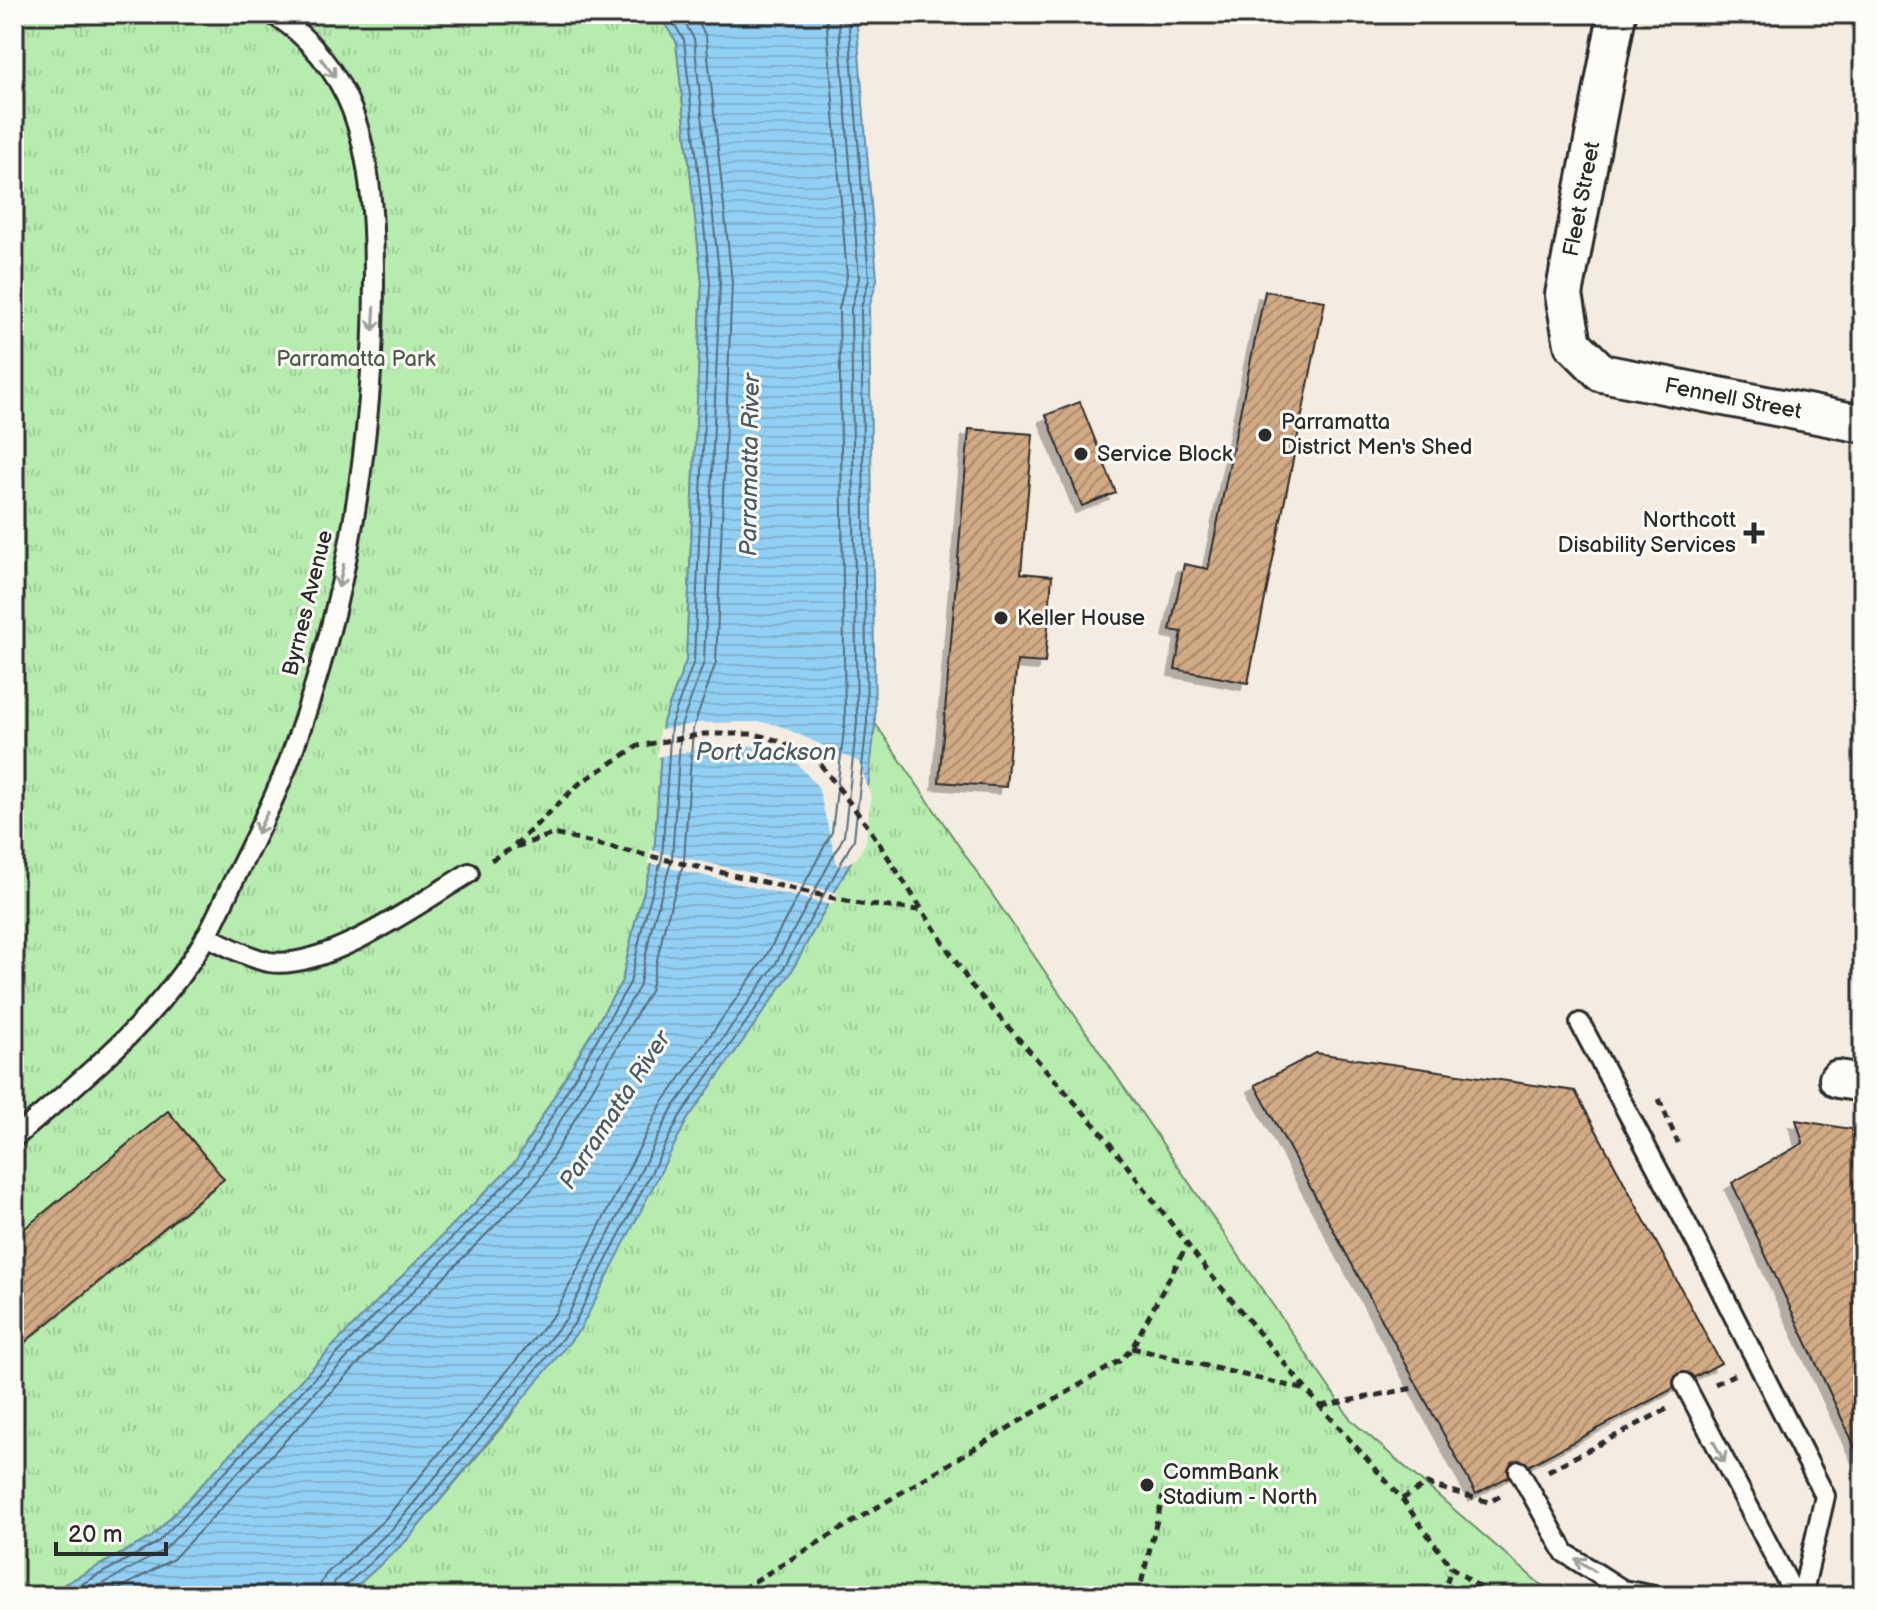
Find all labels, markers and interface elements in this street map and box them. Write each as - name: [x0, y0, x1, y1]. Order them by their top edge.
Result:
- one-way arrow: [319, 57, 336, 78]
- street label: Fleet Street: [1558, 139, 1606, 259]
- one-way arrow: [366, 305, 381, 332]
- park label: Parramatta Park: [276, 346, 436, 373]
- water label: Parramatta River: [734, 371, 766, 557]
- street label: Fennell Street: [1662, 372, 1804, 426]
- place label: Parramatta District Men's Shed: [1281, 409, 1472, 461]
- marker: Parramatta District Men's Shed: [1256, 426, 1274, 444]
- place label: Service Block: [1097, 441, 1233, 468]
- marker: Service Block: [1072, 445, 1090, 463]
- place label: Northcott Disability Services: [1557, 507, 1736, 559]
- marker: Northcott Disability Services: [1743, 522, 1765, 544]
- street label: Byrnes Avenue: [277, 527, 339, 679]
- one-way arrow: [333, 563, 348, 589]
- place label: Keller House: [1017, 605, 1145, 632]
- marker: Keller House: [992, 609, 1010, 627]
- water label: Port Jackson: [696, 738, 836, 767]
- one-way arrow: [254, 811, 269, 835]
- water label: Parramatta River: [553, 1024, 678, 1194]
- one-way arrow: [1712, 1440, 1728, 1463]
- place label: CommBank Stadium - North: [1163, 1459, 1317, 1511]
- marker: CommBank Stadium - North: [1138, 1476, 1156, 1494]
- scale bar: [56, 1506, 166, 1556]
- text: 20 m: [68, 1520, 123, 1549]
- one-way arrow: [1574, 1557, 1596, 1574]

